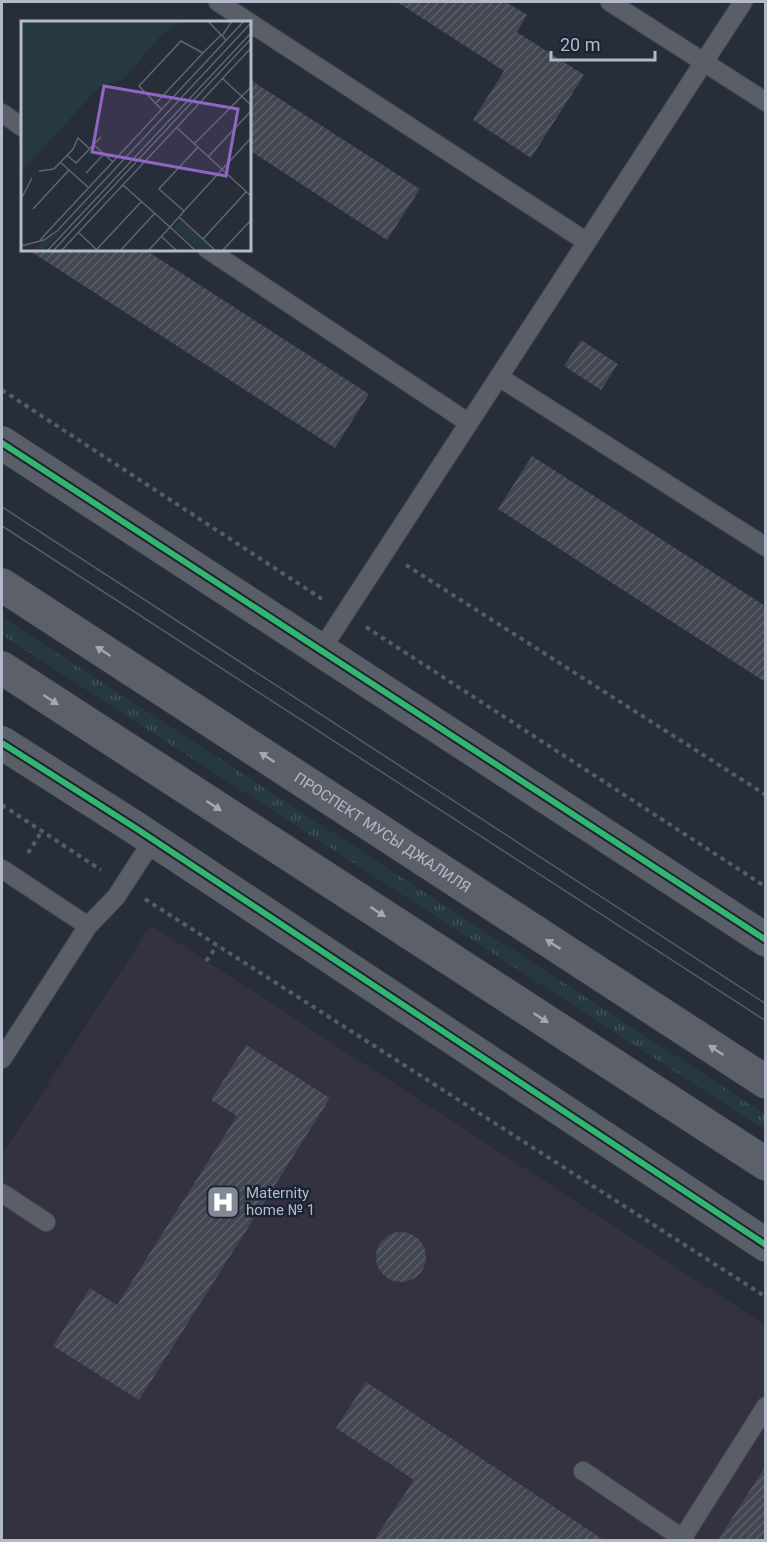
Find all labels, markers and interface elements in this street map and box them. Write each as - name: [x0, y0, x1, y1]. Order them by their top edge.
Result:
- inset map: [21, 21, 250, 250]
- scale bar: [551, 24, 654, 62]
- text: 20 m: [560, 34, 600, 55]
- one-way arrow: [95, 645, 111, 656]
- one-way arrow: [42, 694, 58, 706]
- one-way arrow: [259, 751, 275, 763]
- street label: ПРОСПЕКТ МУСЫ ДЖАЛИЛЯ: [291, 769, 474, 897]
- one-way arrow: [206, 800, 222, 811]
- one-way arrow: [369, 907, 386, 918]
- one-way arrow: [545, 939, 561, 950]
- one-way arrow: [533, 1013, 549, 1024]
- one-way arrow: [708, 1045, 725, 1056]
- hospital icon: Maternity home № 1: [205, 1184, 241, 1220]
- place label: Maternity home № 1: [246, 1184, 315, 1219]

